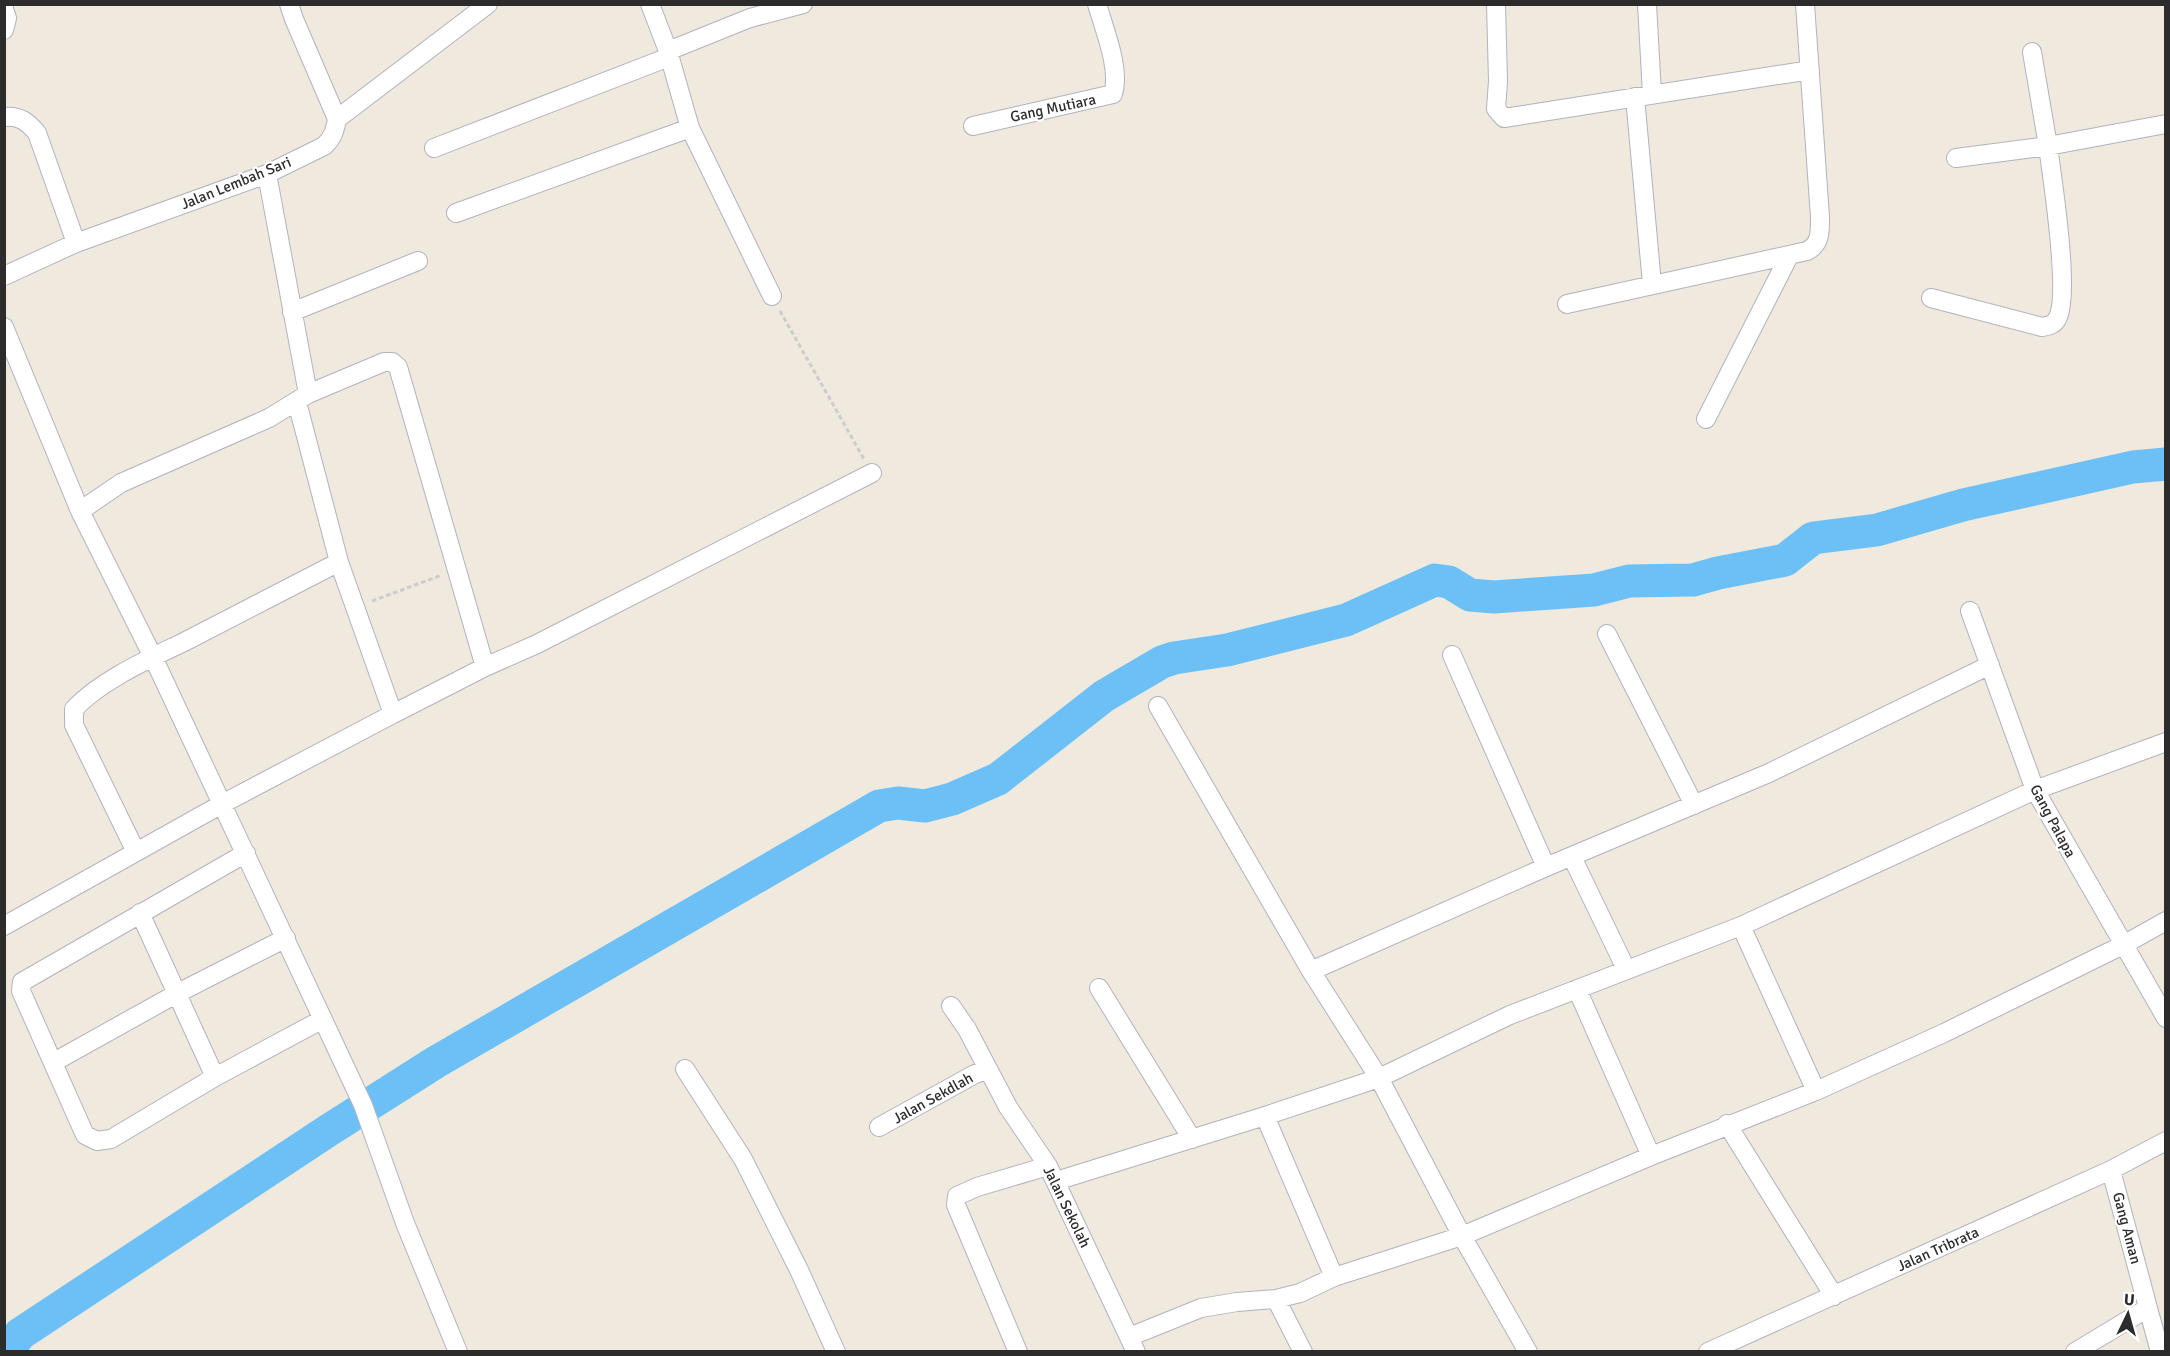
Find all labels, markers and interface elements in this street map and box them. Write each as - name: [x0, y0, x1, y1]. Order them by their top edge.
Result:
- street label: Gang Mutiara: [1009, 90, 1097, 126]
- street label: Jalan Lembah Sari: [178, 153, 294, 213]
- street label: Gang Palapa: [2026, 781, 2080, 861]
- street label: Jalan Sekdlah: [890, 1069, 976, 1127]
- street label: Jalan Sekolah: [1040, 1163, 1094, 1251]
- street label: Gang Aman: [2109, 1190, 2145, 1266]
- street label: Jalan Tribrata: [1894, 1223, 1982, 1275]
- north arrow: [2098, 1284, 2158, 1344]
- text: U: [2123, 1290, 2135, 1310]

